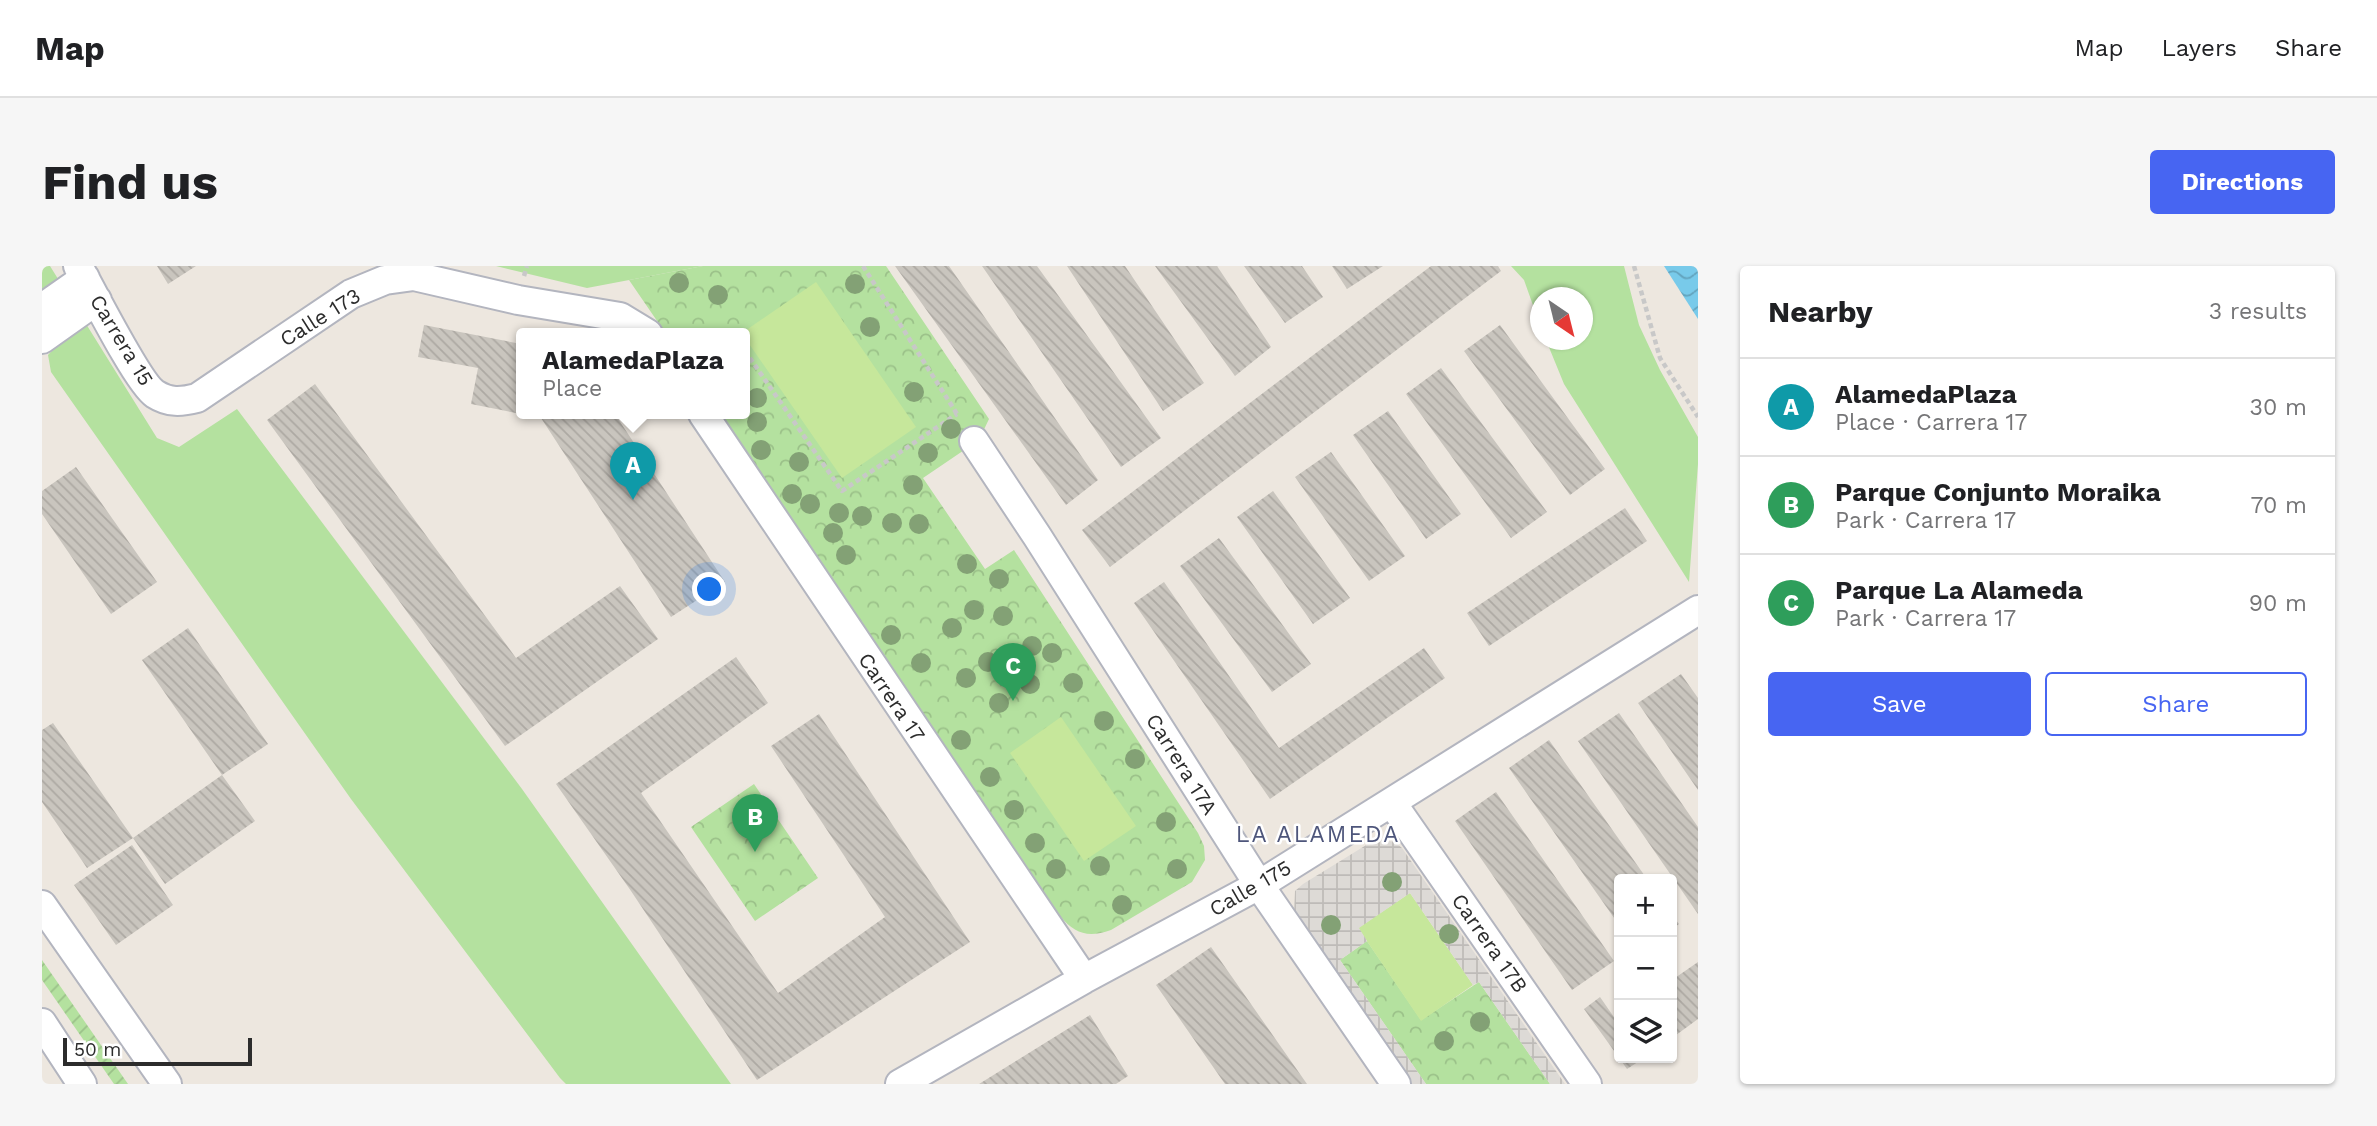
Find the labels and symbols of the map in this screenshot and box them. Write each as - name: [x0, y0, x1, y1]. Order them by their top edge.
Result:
- street label: Calle 173: [275, 282, 365, 352]
- north arrow: [1530, 287, 1593, 350]
- street label: Carrera 15: [85, 290, 159, 390]
- pin: A: [610, 442, 656, 500]
- your location: [692, 572, 726, 606]
- pin: C: [990, 643, 1036, 701]
- street label: Carrera 17: [853, 648, 931, 746]
- street label: Carrera 17A: [1141, 709, 1223, 819]
- pin: B: [732, 794, 778, 852]
- district label: LA ALAMEDA: [1236, 821, 1400, 848]
- street label: Calle 175: [1205, 855, 1295, 921]
- street label: Carrera 17B: [1447, 889, 1533, 997]
- scale bar: [63, 1035, 252, 1067]

